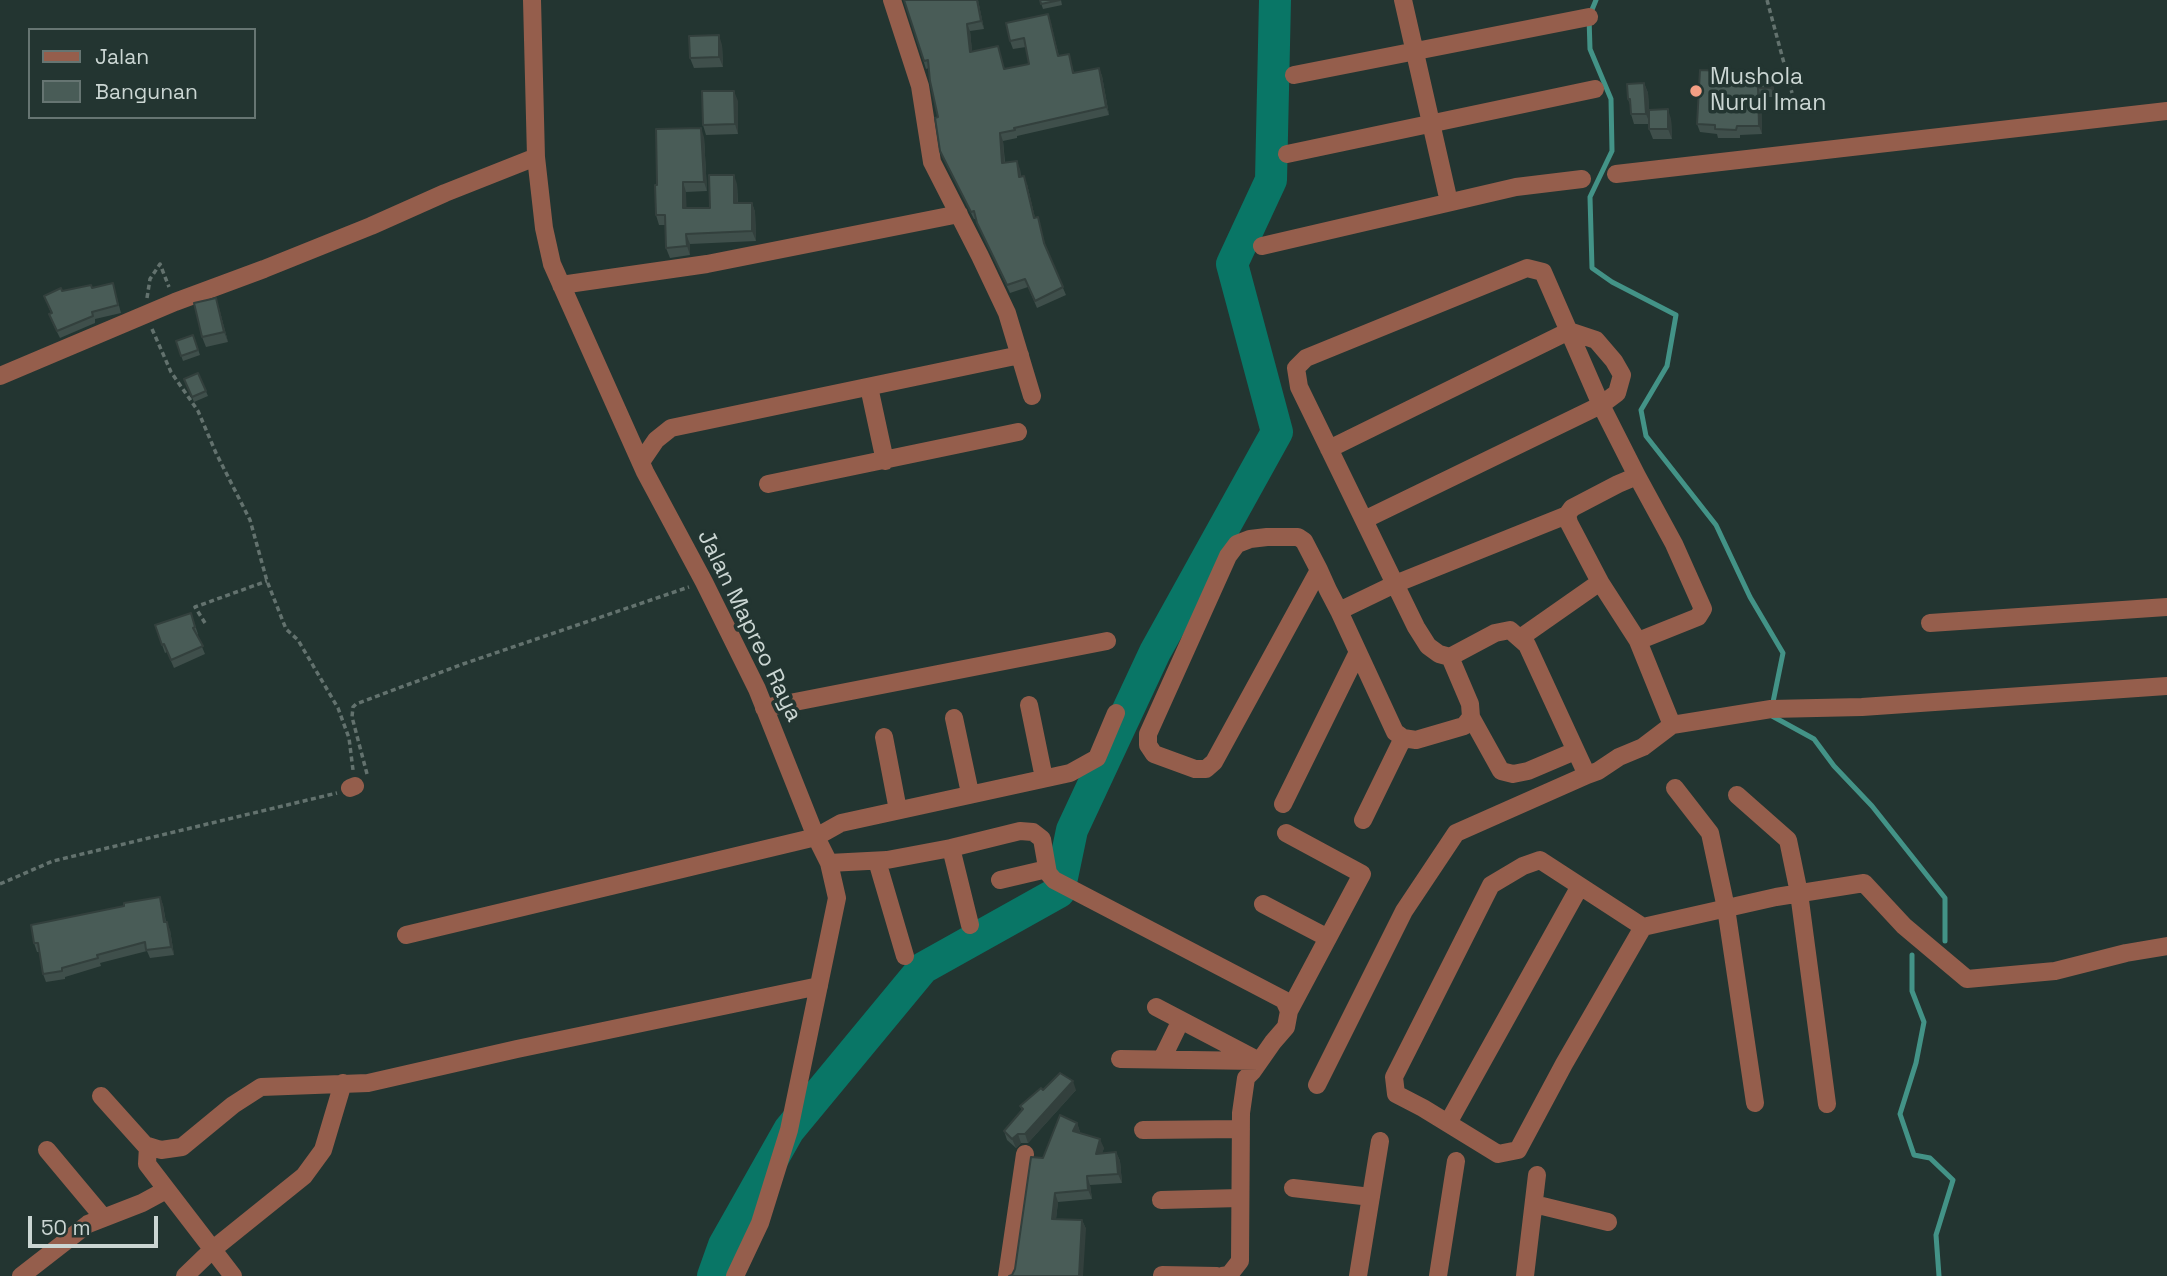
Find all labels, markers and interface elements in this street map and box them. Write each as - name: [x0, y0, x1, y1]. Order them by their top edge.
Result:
- legend: [28, 28, 256, 119]
- text: Jalan: [95, 43, 149, 70]
- place label: Mushola Nurul Iman: [1710, 64, 1826, 118]
- text: Bangunan: [95, 78, 198, 105]
- marker: Mushola Nurul Iman: [1688, 83, 1704, 99]
- street label: Jalan Mapreo Raya: [691, 526, 807, 726]
- scale bar: [32, 1202, 161, 1246]
- text: 50 m: [41, 1214, 91, 1241]

